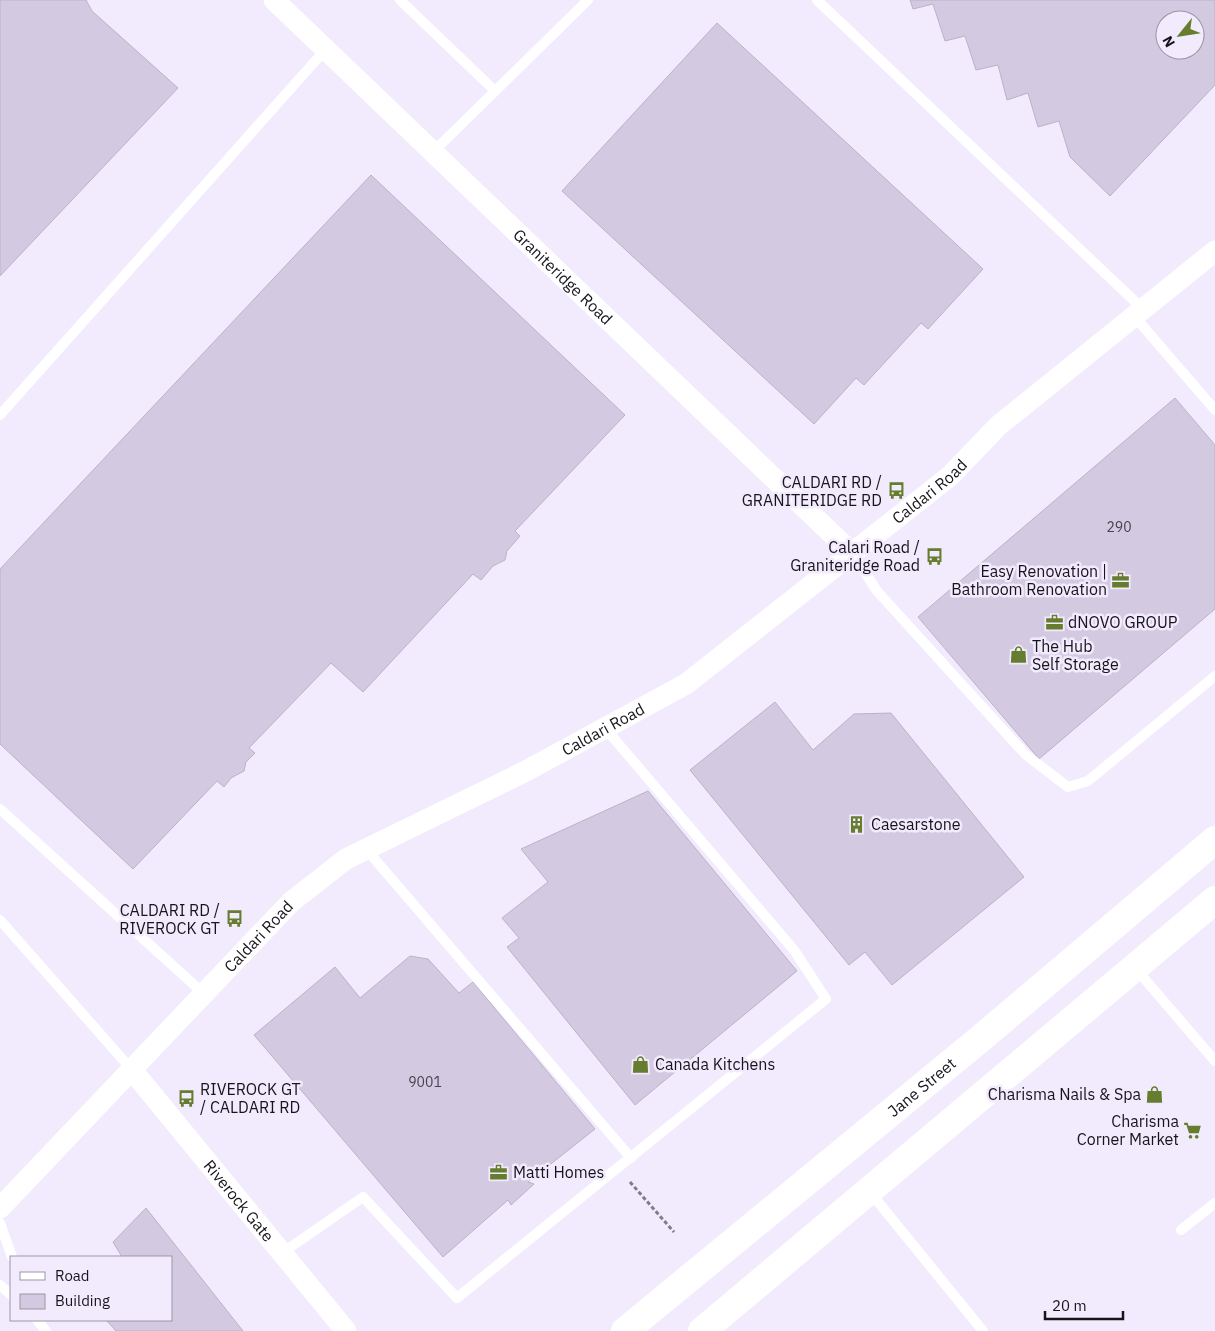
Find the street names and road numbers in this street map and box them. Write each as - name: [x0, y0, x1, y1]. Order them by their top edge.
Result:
- street label: Graniteridge Road: [509, 224, 617, 329]
- street label: Caldari Road: [888, 455, 971, 528]
- street label: Caldari Road: [558, 699, 648, 760]
- street label: Caldari Road: [220, 896, 297, 976]
- street label: Jane Street: [883, 1053, 960, 1121]
- street label: Riverock Gate: [200, 1156, 279, 1246]

